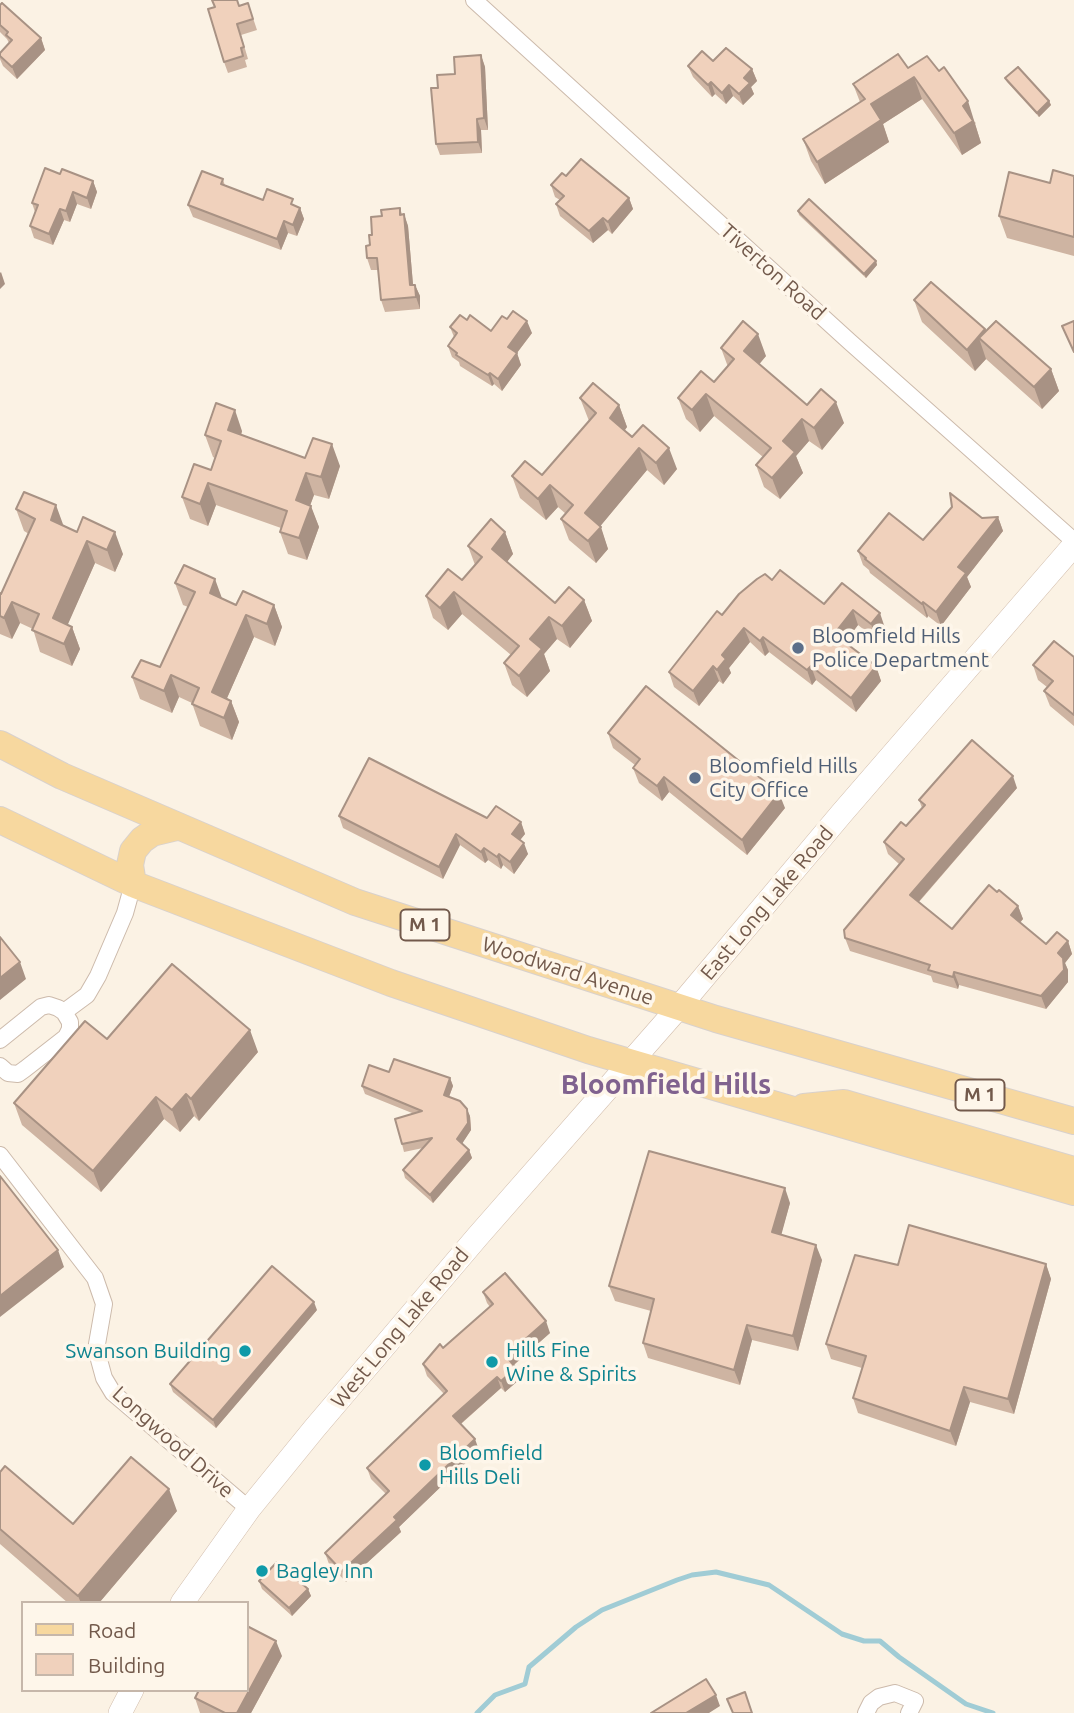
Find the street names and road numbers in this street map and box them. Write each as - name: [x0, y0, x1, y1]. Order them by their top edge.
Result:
- street label: Tiverton Road: [715, 218, 831, 326]
- street label: East Long Lake Road: [695, 821, 839, 985]
- road number: M 1: [400, 909, 450, 940]
- street label: Woodward Avenue: [479, 931, 657, 1011]
- road number: M 1: [956, 1079, 1004, 1110]
- street label: West Long Lake Road: [326, 1243, 474, 1413]
- street label: Longwood Drive: [107, 1381, 239, 1503]

